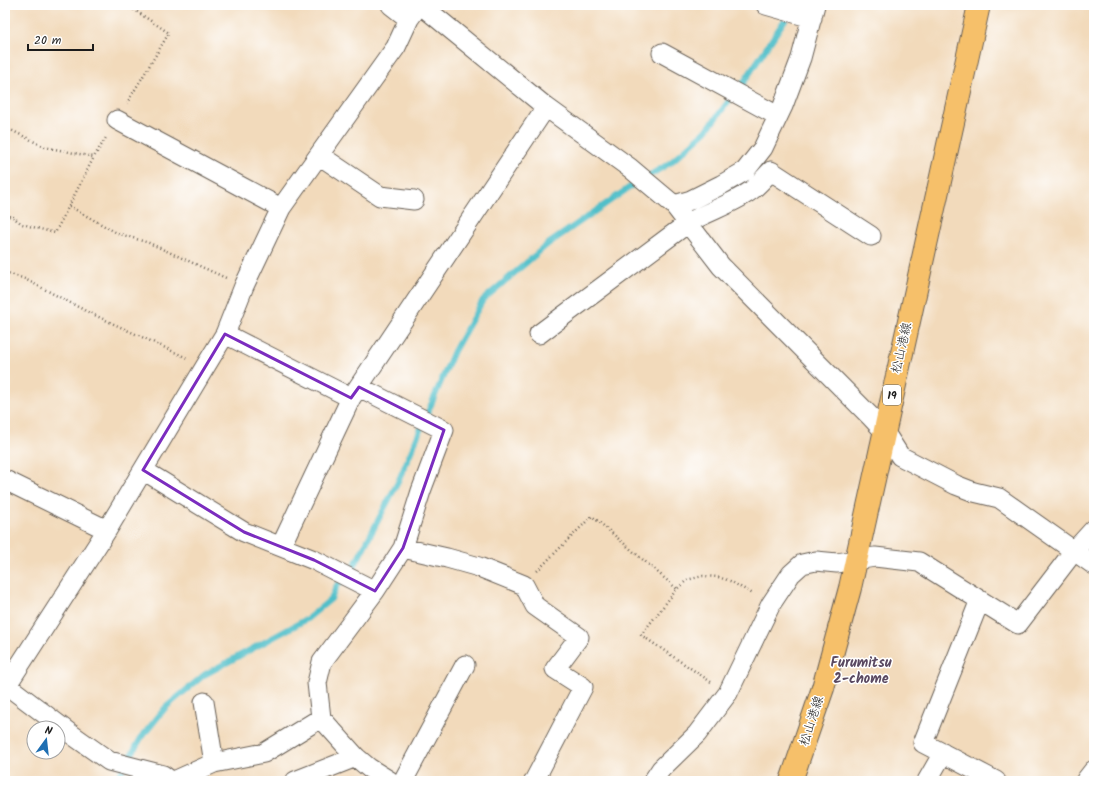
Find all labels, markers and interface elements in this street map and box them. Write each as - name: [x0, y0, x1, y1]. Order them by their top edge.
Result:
- scale bar: [28, 26, 93, 52]
- text: 20 m: [34, 31, 62, 50]
- street label: 松山港線: [886, 319, 918, 376]
- road number: 19: [883, 385, 901, 405]
- district label: Furumitsu 2-chome: [830, 652, 892, 690]
- street label: 松山港線: [794, 692, 830, 749]
- north arrow: [26, 720, 66, 760]
- text: N: [43, 722, 54, 741]

